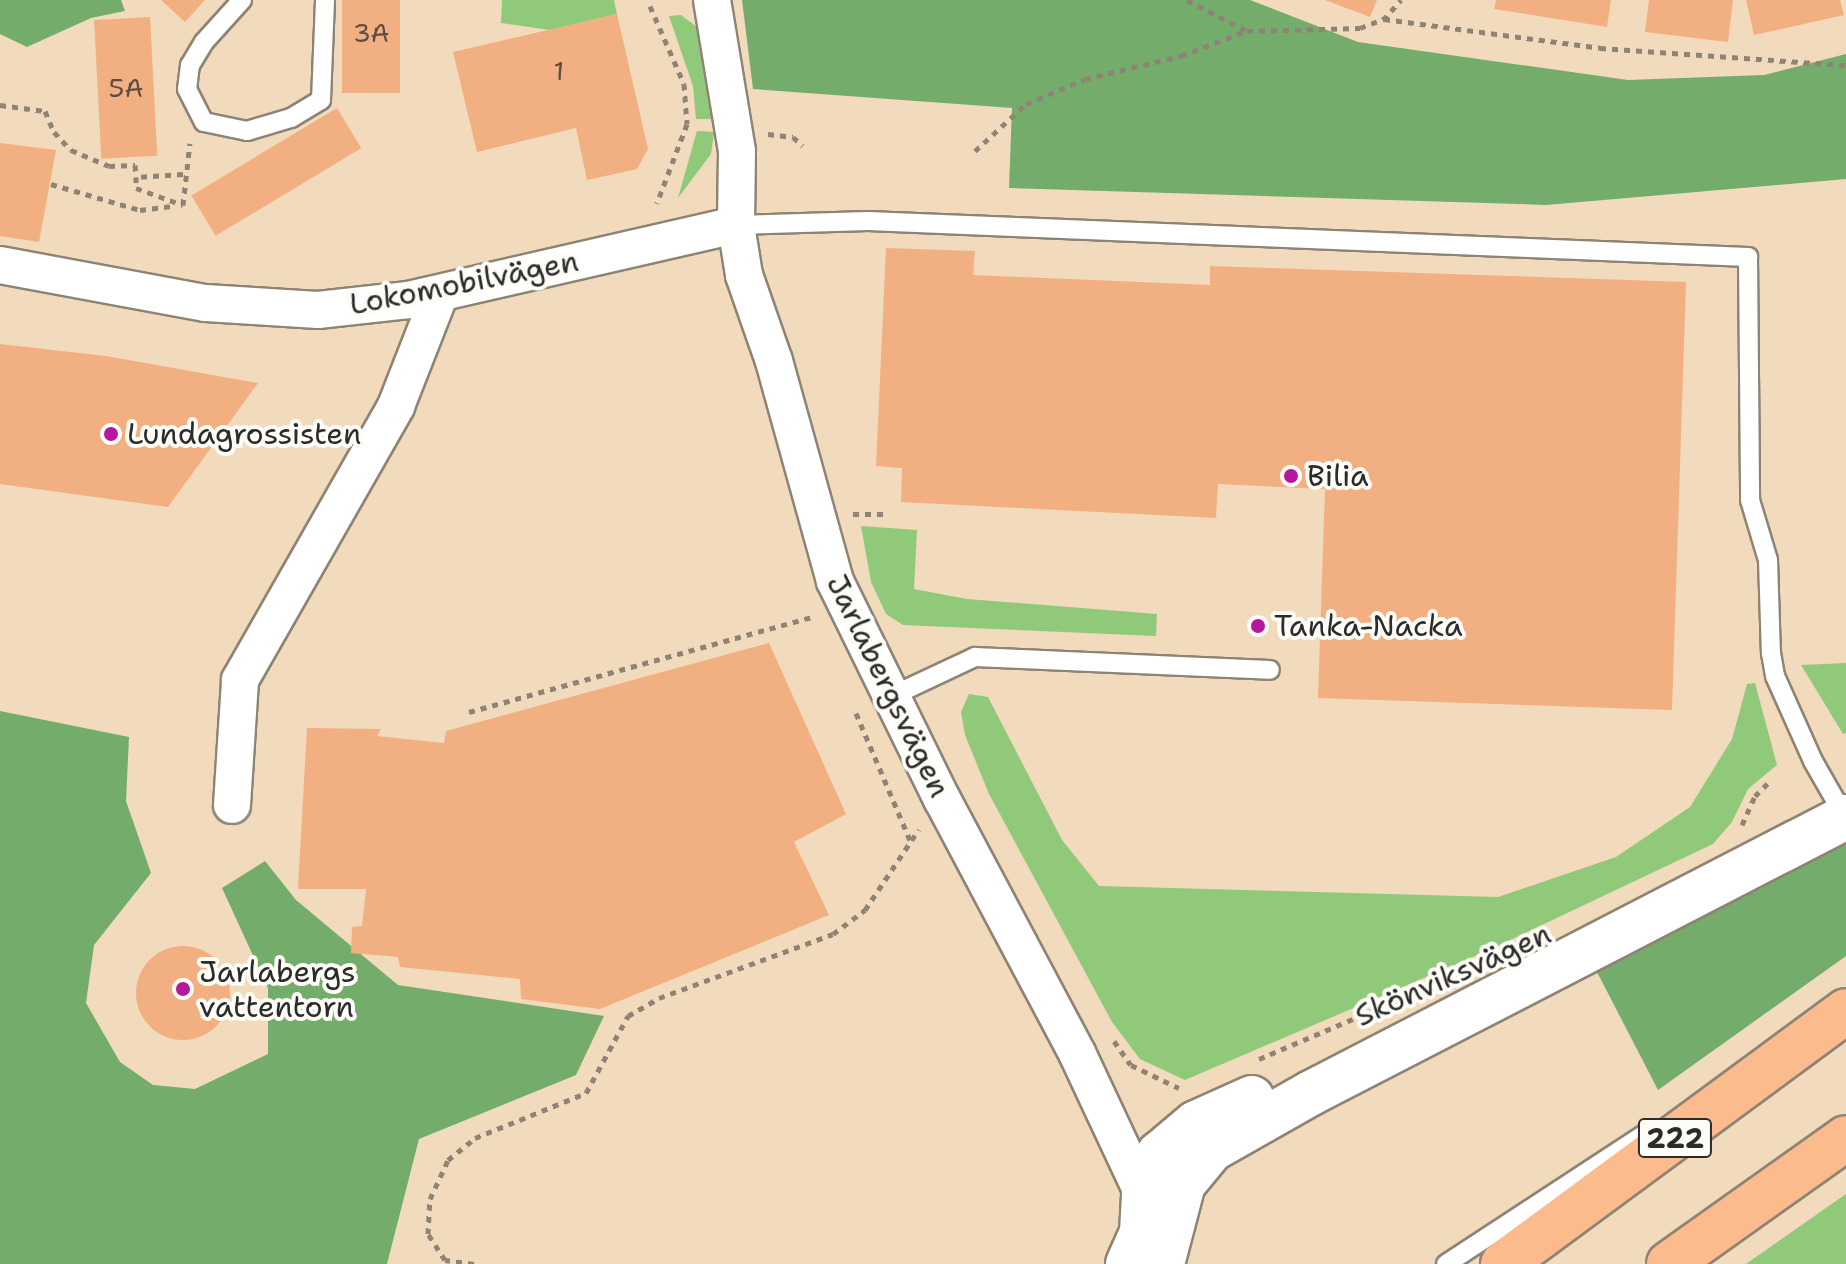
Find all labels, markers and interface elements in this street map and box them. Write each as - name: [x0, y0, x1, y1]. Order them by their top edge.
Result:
- house number: 3A: [353, 17, 389, 49]
- house number: 1: [554, 55, 564, 87]
- house number: 5A: [109, 72, 143, 104]
- street label: Lokomobilvägen: [347, 243, 581, 323]
- place label: Lundagrossisten: [127, 416, 361, 452]
- marker: Lundagrossisten: [102, 425, 120, 443]
- place label: Bilia: [1307, 458, 1369, 494]
- marker: Bilia: [1282, 467, 1300, 485]
- street label: Jarlabergsvägen: [819, 569, 957, 803]
- place label: Tanka-Nacka: [1274, 608, 1463, 644]
- marker: Tanka-Nacka: [1249, 617, 1267, 635]
- street label: Skönviksvägen: [1349, 916, 1557, 1034]
- place label: Jarlabergs vattentorn: [199, 954, 356, 1024]
- marker: Jarlabergs vattentorn: [174, 980, 192, 998]
- road number: 222: [1637, 1114, 1713, 1162]

